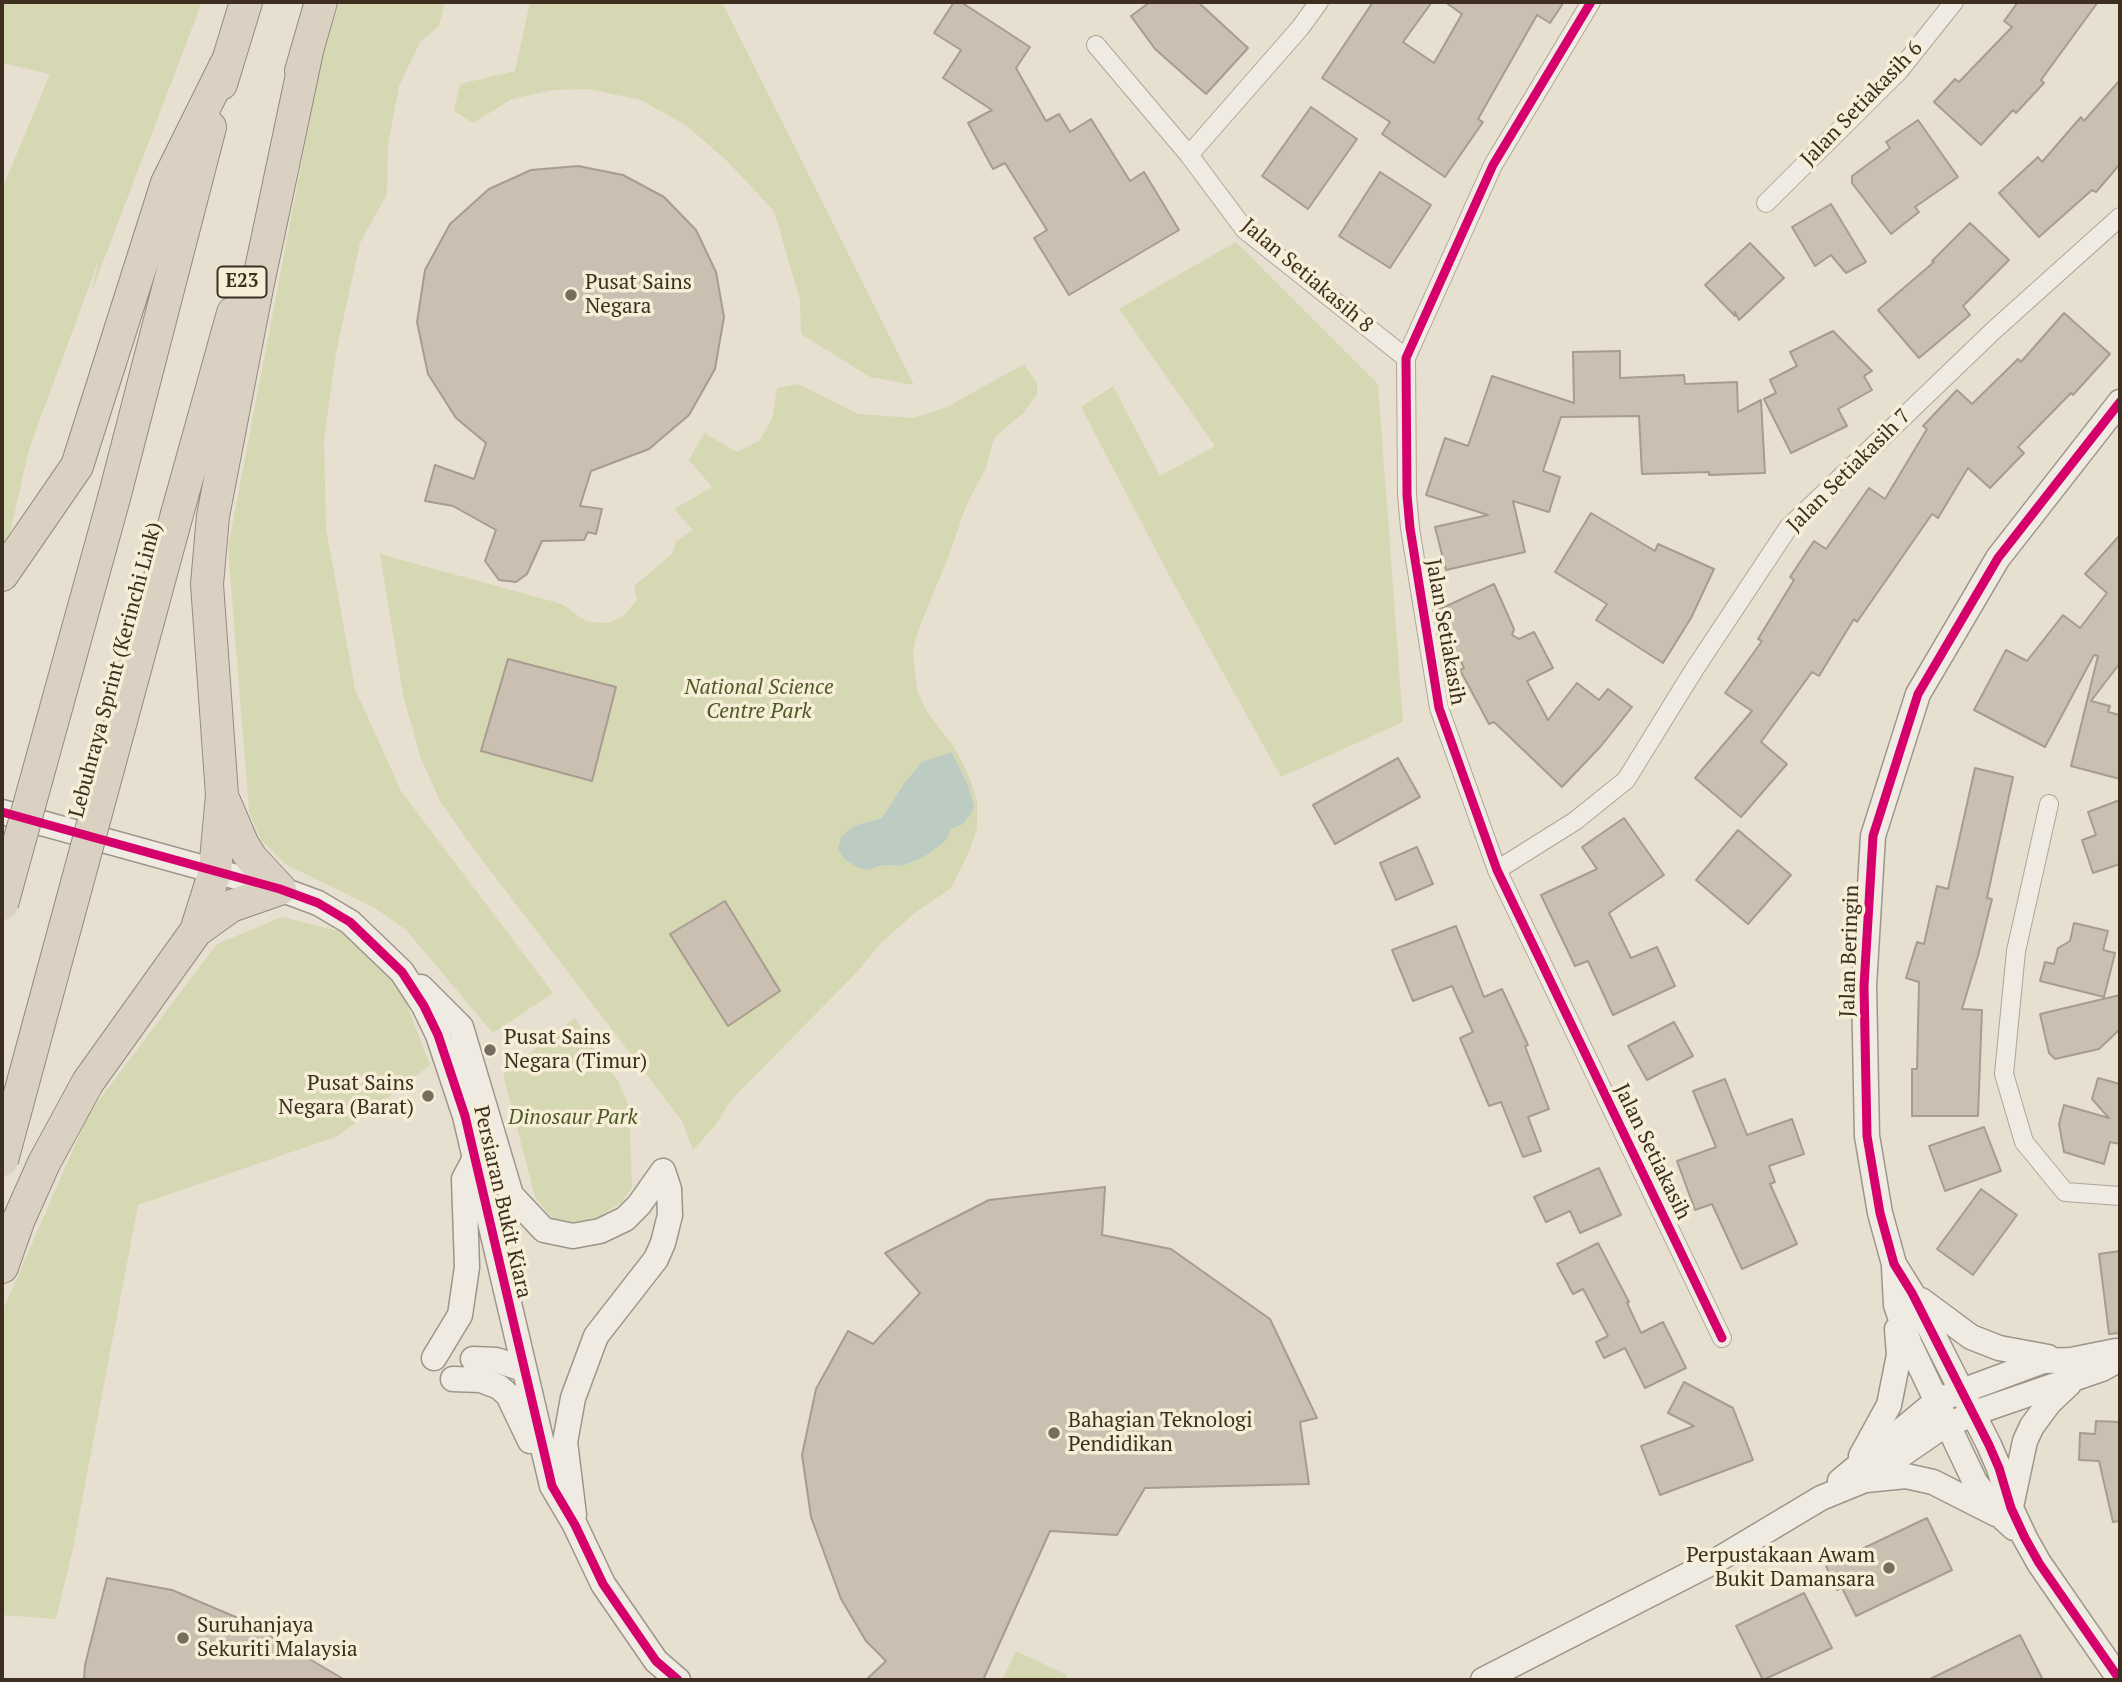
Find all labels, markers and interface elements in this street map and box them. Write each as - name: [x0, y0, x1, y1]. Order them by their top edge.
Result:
- street label: Jalan Setiakasih 6: [1796, 36, 1928, 172]
- street label: Jalan Setiakasih 8: [1236, 214, 1378, 338]
- road number: E23: [218, 266, 266, 298]
- place label: Pusat Sains Negara: [585, 270, 692, 320]
- marker: Pusat Sains Negara: [563, 287, 579, 303]
- street label: Jalan Setiakasih 7: [1782, 404, 1916, 538]
- street label: Lebuhraya Sprint (Kerinchi Link): [64, 519, 168, 821]
- street label: Jalan Setiakasih: [1420, 557, 1470, 707]
- park label: National Science Centre Park: [684, 675, 834, 725]
- street label: Jalan Beringin: [1835, 884, 1865, 1018]
- place label: Pusat Sains Negara (Timur): [504, 1025, 647, 1075]
- marker: Pusat Sains Negara (Timur): [482, 1042, 498, 1058]
- place label: Pusat Sains Negara (Barat): [278, 1071, 414, 1121]
- street label: Jalan Setiakasih: [1608, 1080, 1696, 1224]
- marker: Pusat Sains Negara (Barat): [420, 1088, 436, 1104]
- street label: Persiaran Bukit Kiara: [468, 1103, 536, 1301]
- park label: Dinosaur Park: [508, 1105, 638, 1131]
- place label: Bahagian Teknologi Pendidikan: [1068, 1408, 1252, 1458]
- marker: Bahagian Teknologi Pendidikan: [1046, 1425, 1062, 1441]
- place label: Perpustakaan Awam Bukit Damansara: [1686, 1543, 1875, 1593]
- marker: Perpustakaan Awam Bukit Damansara: [1881, 1560, 1897, 1576]
- place label: Suruhanjaya Sekuriti Malaysia: [197, 1613, 358, 1663]
- marker: Suruhanjaya Sekuriti Malaysia: [175, 1630, 191, 1646]

